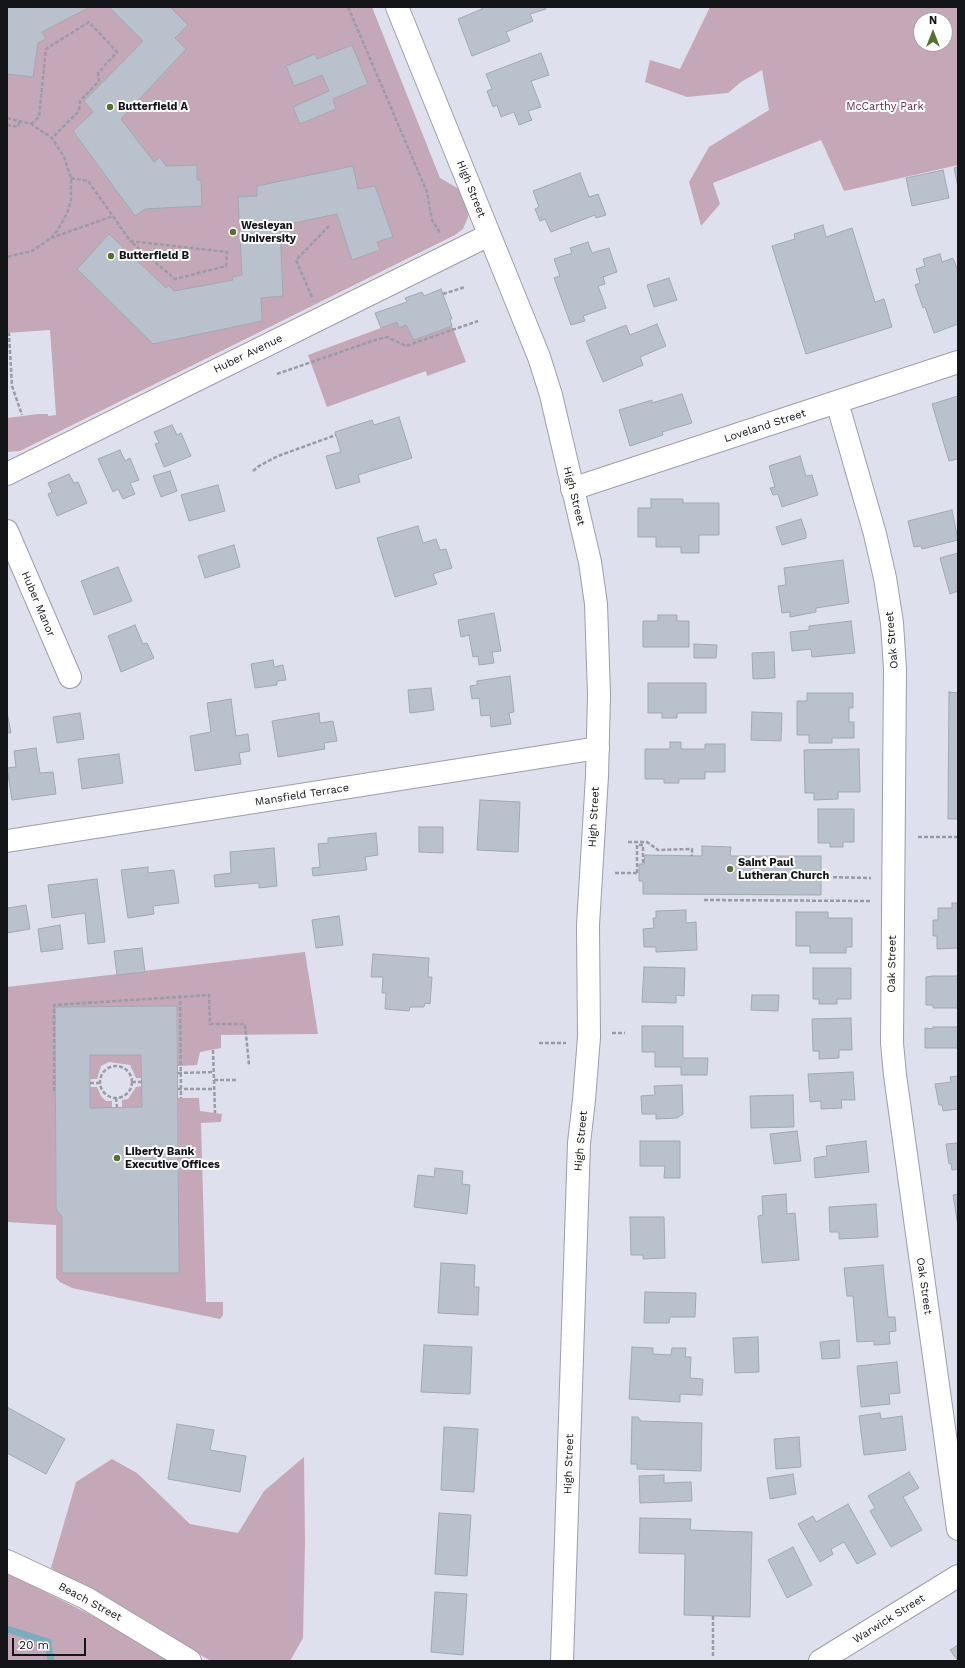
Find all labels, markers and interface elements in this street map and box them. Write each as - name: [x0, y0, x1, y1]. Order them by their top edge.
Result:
- north arrow: [913, 12, 953, 52]
- text: N: [929, 14, 937, 27]
- place label: Butterfield A: [118, 100, 188, 114]
- park label: McCarthy Park: [846, 100, 924, 114]
- marker: Butterfield A: [105, 102, 115, 112]
- street label: High Street: [454, 158, 488, 220]
- place label: Wesleyan University: [241, 219, 296, 245]
- marker: Wesleyan University: [228, 227, 238, 237]
- place label: Butterfield B: [119, 249, 189, 263]
- marker: Butterfield B: [106, 251, 116, 261]
- street label: Huber Avenue: [211, 332, 285, 376]
- street label: Loveland Street: [722, 407, 808, 445]
- street label: High Street: [560, 465, 588, 527]
- street label: Huber Manor: [18, 569, 58, 639]
- street label: Oak Street: [883, 611, 901, 669]
- street label: Mansfield Terrace: [254, 781, 350, 809]
- street label: High Street: [586, 786, 602, 848]
- place label: Saint Paul Lutheran Church: [738, 856, 829, 882]
- marker: Saint Paul Lutheran Church: [725, 864, 735, 874]
- street label: Oak Street: [885, 935, 899, 993]
- street label: High Street: [572, 1110, 590, 1172]
- place label: Liberty Bank Executive Offices: [125, 1145, 220, 1171]
- marker: Liberty Bank Executive Offices: [112, 1153, 122, 1163]
- street label: Oak Street: [913, 1257, 935, 1315]
- street label: High Street: [561, 1434, 577, 1494]
- street label: Beach Street: [56, 1580, 124, 1624]
- street label: Warwick Street: [851, 1592, 927, 1646]
- scale bar: [14, 1630, 88, 1656]
- text: 20 m: [19, 1638, 49, 1652]

